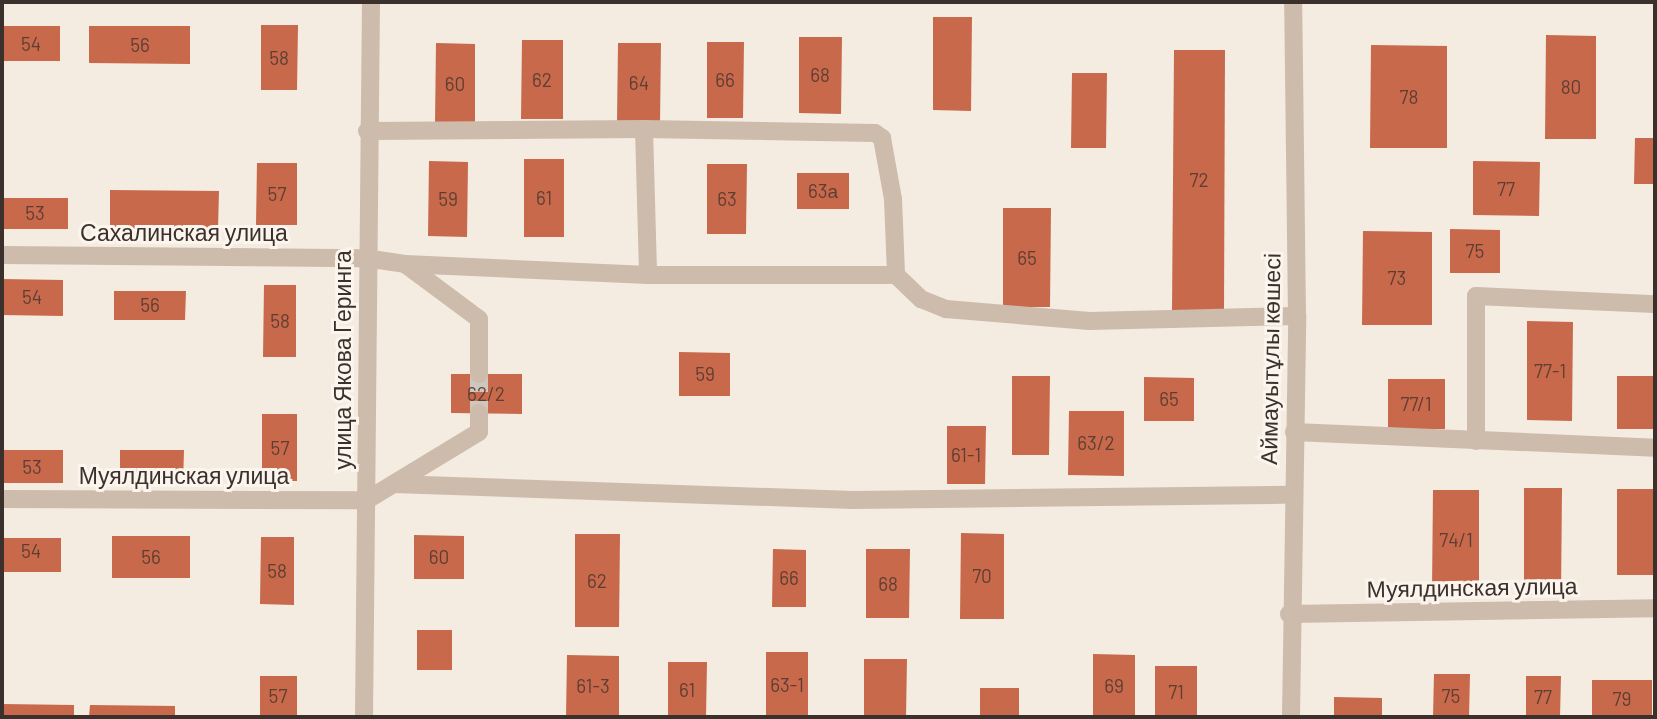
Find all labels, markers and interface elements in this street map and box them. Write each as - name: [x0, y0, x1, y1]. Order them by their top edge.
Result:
- house number: 54: [21, 33, 41, 55]
- house number: 56: [130, 34, 150, 56]
- house number: 58: [269, 47, 289, 69]
- house number: 68: [810, 64, 830, 86]
- house number: 62: [532, 69, 552, 91]
- house number: 66: [715, 69, 735, 91]
- house number: 64: [629, 72, 649, 94]
- house number: 60: [445, 73, 465, 95]
- house number: 80: [1561, 76, 1581, 98]
- house number: 78: [1400, 86, 1418, 108]
- house number: 72: [1189, 169, 1209, 191]
- house number: 77: [1497, 178, 1515, 200]
- house number: 63а: [808, 180, 838, 202]
- house number: 57: [268, 183, 286, 205]
- house number: 61: [536, 187, 552, 209]
- house number: 59: [438, 188, 458, 210]
- house number: 63: [717, 188, 737, 210]
- house number: 53: [25, 202, 45, 224]
- street label: Сахалинская улица: [80, 218, 288, 246]
- house number: 75: [1466, 240, 1484, 262]
- house number: 65: [1017, 247, 1037, 269]
- street label: улица Якова Геринга: [328, 250, 356, 470]
- street label: Аймауытұлы көшесі: [1254, 253, 1286, 465]
- house number: 73: [1388, 267, 1406, 289]
- house number: 54: [22, 286, 42, 308]
- house number: 56: [140, 294, 160, 316]
- house number: 58: [270, 310, 290, 332]
- house number: 77-1: [1534, 360, 1566, 382]
- house number: 59: [695, 363, 715, 385]
- house number: 62/2: [467, 383, 505, 405]
- house number: 65: [1159, 388, 1179, 410]
- house number: 77/1: [1400, 393, 1432, 415]
- house number: 63/2: [1077, 432, 1115, 454]
- house number: 57: [271, 437, 289, 459]
- house number: 61-1: [951, 444, 981, 466]
- house number: 53: [22, 456, 42, 478]
- street label: Муялдинская улица: [79, 461, 289, 489]
- house number: 74/1: [1439, 529, 1473, 551]
- house number: 54: [21, 540, 41, 562]
- house number: 56: [141, 546, 161, 568]
- house number: 60: [429, 546, 449, 568]
- house number: 58: [267, 560, 287, 582]
- house number: 70: [972, 565, 992, 587]
- house number: 66: [779, 567, 799, 589]
- house number: 62: [587, 570, 607, 592]
- street label: Муялдинская улица: [1366, 571, 1578, 603]
- house number: 68: [878, 573, 898, 595]
- house number: 63-1: [770, 674, 804, 696]
- house number: 61-3: [576, 675, 610, 697]
- house number: 69: [1104, 675, 1124, 697]
- house number: 61: [679, 679, 695, 701]
- house number: 71: [1168, 681, 1184, 703]
- house number: 57: [269, 685, 287, 707]
- house number: 75: [1442, 685, 1460, 707]
- house number: 77: [1534, 686, 1552, 708]
- house number: 79: [1613, 688, 1631, 710]

